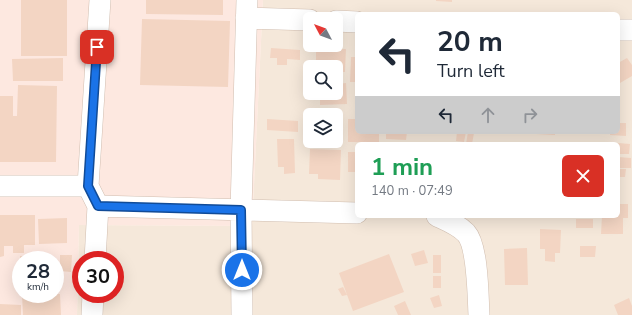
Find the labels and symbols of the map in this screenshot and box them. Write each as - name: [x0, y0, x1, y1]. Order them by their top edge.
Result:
- north arrow: [303, 12, 343, 52]
- pin: [80, 30, 114, 64]
- position arrow: [221, 249, 263, 291]
- speed limit sign: 30: [72, 251, 124, 303]

